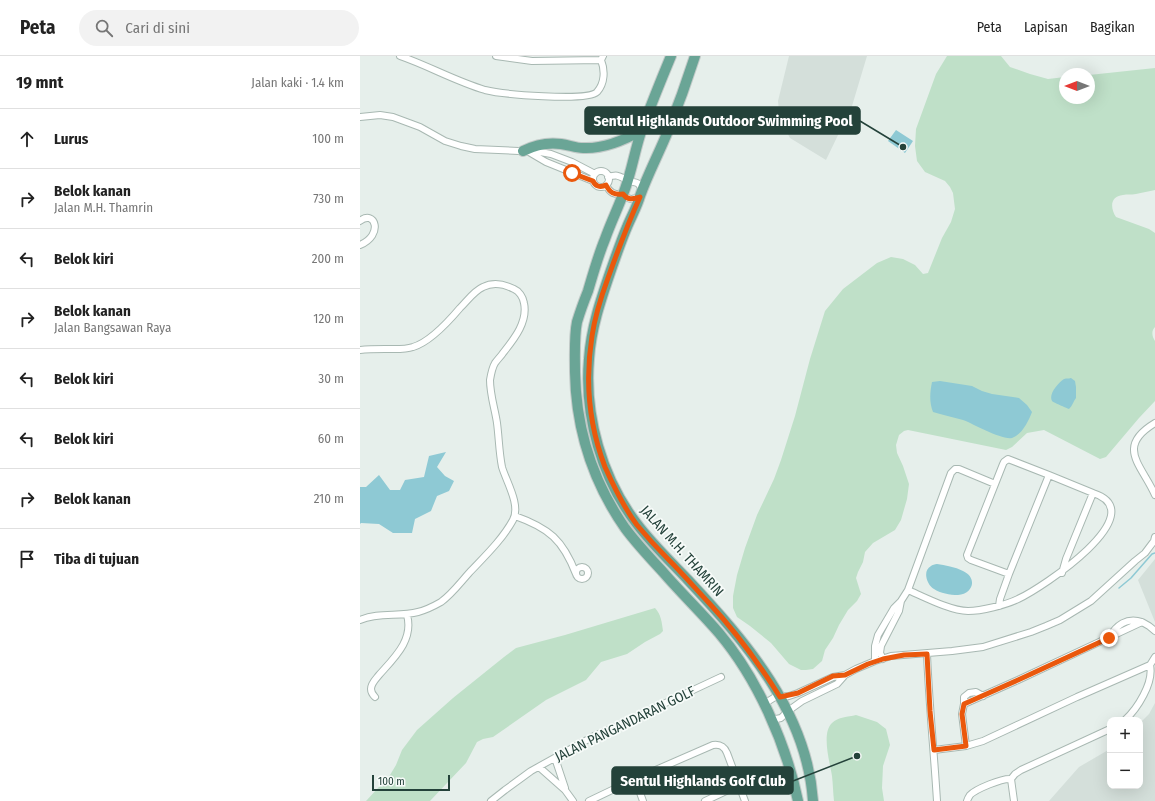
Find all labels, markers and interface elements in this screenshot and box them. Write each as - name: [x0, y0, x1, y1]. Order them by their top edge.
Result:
- search box: [79, 10, 359, 46]
- text: Peta: [20, 16, 55, 39]
- icon: search: [93, 17, 115, 39]
- text: Cari di sini: [125, 19, 190, 37]
- text: Peta: [977, 19, 1002, 36]
- text: Lapisan: [1024, 19, 1068, 36]
- text: Bagikan: [1090, 19, 1135, 36]
- north arrow: [1059, 68, 1095, 104]
- text: 19 mnt: [16, 72, 63, 93]
- text: Jalan kaki · 1.4 km: [251, 75, 344, 90]
- callout: Sentul Highlands Outdoor Swimming Pool: [585, 107, 860, 134]
- text: Sentul Highlands Outdoor Swimming Pool: [593, 112, 853, 130]
- icon: ahead: [16, 128, 38, 150]
- text: Lurus: [54, 130, 88, 148]
- text: 100 m: [312, 131, 344, 146]
- route start: [563, 164, 581, 182]
- text: Belok kanan: [54, 182, 131, 200]
- icon: right: [16, 188, 38, 210]
- text: 730 m: [313, 191, 344, 206]
- text: Jalan M.H. Thamrin: [54, 200, 153, 215]
- icon: left: [16, 248, 38, 270]
- text: Belok kiri: [54, 250, 114, 268]
- text: 200 m: [312, 251, 344, 266]
- text: Belok kanan: [54, 302, 131, 320]
- icon: right: [16, 308, 38, 330]
- text: 120 m: [313, 311, 344, 326]
- text: Jalan Bangsawan Raya: [54, 320, 171, 335]
- icon: left: [16, 368, 38, 390]
- text: Belok kiri: [54, 370, 114, 388]
- text: 30 m: [318, 371, 344, 386]
- icon: left: [16, 428, 38, 450]
- text: Belok kiri: [54, 430, 114, 448]
- text: 60 m: [318, 431, 344, 446]
- icon: right: [16, 488, 38, 510]
- text: Belok kanan: [54, 490, 131, 508]
- text: 210 m: [314, 491, 344, 506]
- street label: JALAN M.H. THAMRIN: [637, 502, 727, 600]
- icon: arrive: [16, 548, 38, 570]
- text: Tiba di tujuan: [54, 550, 139, 568]
- route end: [1100, 629, 1118, 647]
- street label: JALAN PANGANDARAN GOLF: [552, 683, 698, 765]
- map controls: [1107, 717, 1143, 789]
- button: +: [1107, 717, 1143, 753]
- button: −: [1107, 753, 1143, 789]
- callout: Sentul Highlands Golf Club: [612, 767, 793, 794]
- text: Sentul Highlands Golf Club: [620, 772, 786, 790]
- scale bar: [372, 773, 450, 792]
- text: 100 m: [378, 775, 405, 788]

